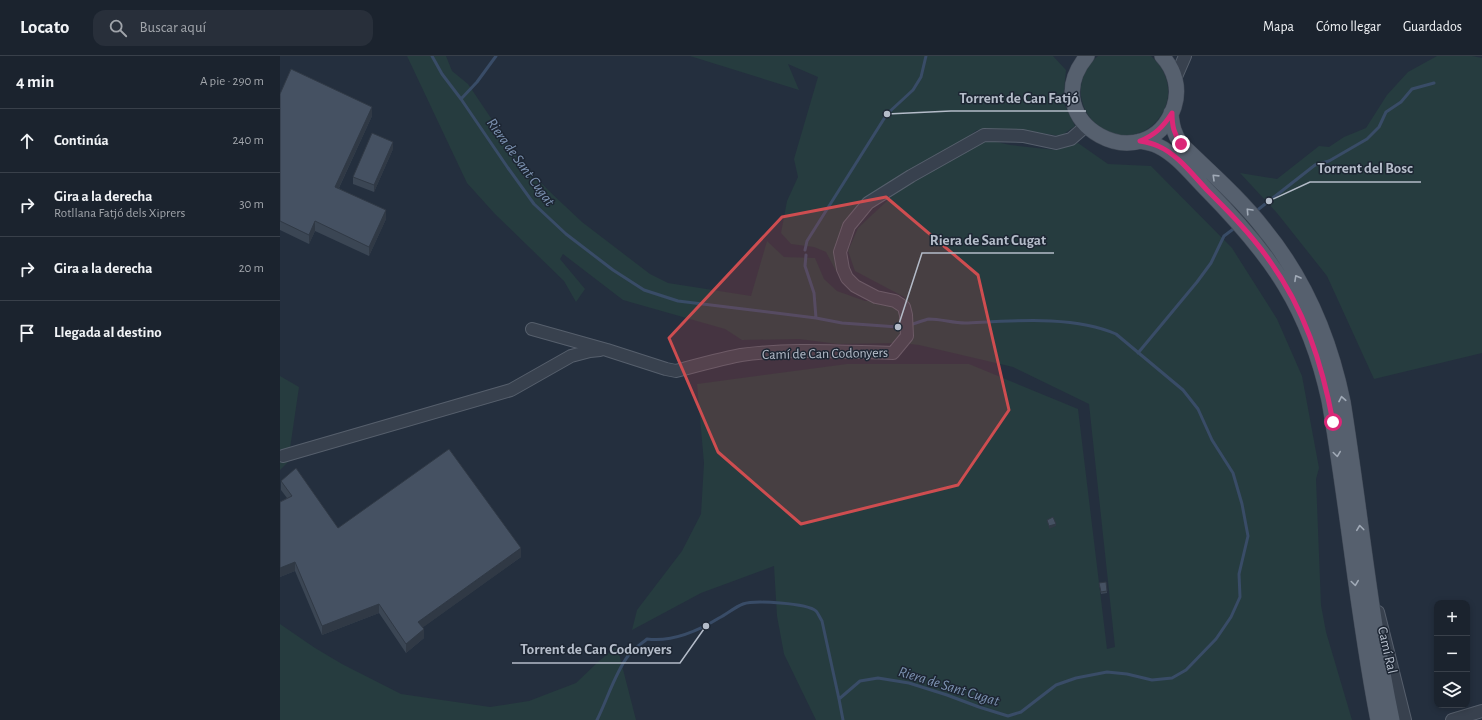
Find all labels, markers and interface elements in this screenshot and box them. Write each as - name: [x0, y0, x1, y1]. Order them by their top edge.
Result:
- search box: [93, 10, 373, 46]
- icon: search: [107, 17, 129, 39]
- text: Locato: [20, 18, 69, 37]
- text: Buscar aquí: [139, 20, 206, 35]
- text: Mapa: [1263, 20, 1294, 34]
- text: Cómo llegar: [1316, 20, 1381, 34]
- text: Guardados: [1403, 20, 1462, 34]
- text: 4 min: [16, 73, 54, 90]
- text: A pie · 290 m: [200, 75, 264, 88]
- callout: Torrent de Can Fatjó: [951, 84, 1086, 111]
- text: Torrent de Can Fatjó: [959, 91, 1079, 106]
- water label: Riera de Sant Cugat: [484, 116, 557, 209]
- icon: ahead: [16, 130, 38, 152]
- text: Continúa: [54, 133, 109, 148]
- text: 240 m: [232, 134, 264, 147]
- route end: [1172, 135, 1190, 153]
- callout: Torrent del Bosc: [1310, 155, 1421, 182]
- text: Torrent del Bosc: [1317, 161, 1413, 176]
- one-way arrow: [1212, 174, 1220, 182]
- text: Gira a la derecha: [54, 189, 153, 204]
- icon: right: [16, 194, 38, 216]
- text: 30 m: [239, 198, 264, 211]
- text: Rotllana Fatjó dels Xiprers: [54, 207, 185, 220]
- one-way arrow: [1246, 208, 1253, 216]
- callout: Riera de Sant Cugat: [922, 226, 1054, 253]
- text: Riera de Sant Cugat: [930, 233, 1046, 248]
- icon: right: [16, 258, 38, 280]
- text: Gira a la derecha: [54, 261, 153, 276]
- text: 20 m: [239, 262, 264, 275]
- one-way arrow: [1295, 275, 1302, 282]
- icon: arrive: [16, 322, 38, 344]
- text: Llegada al destino: [54, 325, 162, 340]
- street label: Camí de Can Codonyers: [762, 346, 888, 362]
- one-way arrow: [1339, 396, 1347, 403]
- route start: [1324, 413, 1342, 431]
- one-way arrow: [1332, 451, 1341, 457]
- one-way arrow: [1356, 525, 1365, 531]
- one-way arrow: [1350, 580, 1359, 586]
- map controls: [1434, 600, 1470, 708]
- button: +: [1434, 600, 1470, 636]
- street label: Camí Ral: [1375, 625, 1399, 675]
- callout: Torrent de Can Codonyers: [512, 636, 680, 663]
- button: −: [1434, 636, 1470, 672]
- text: Torrent de Can Codonyers: [520, 642, 672, 657]
- water label: Riera de Sant Cugat: [897, 664, 1001, 709]
- button: layers: [1434, 672, 1470, 708]

